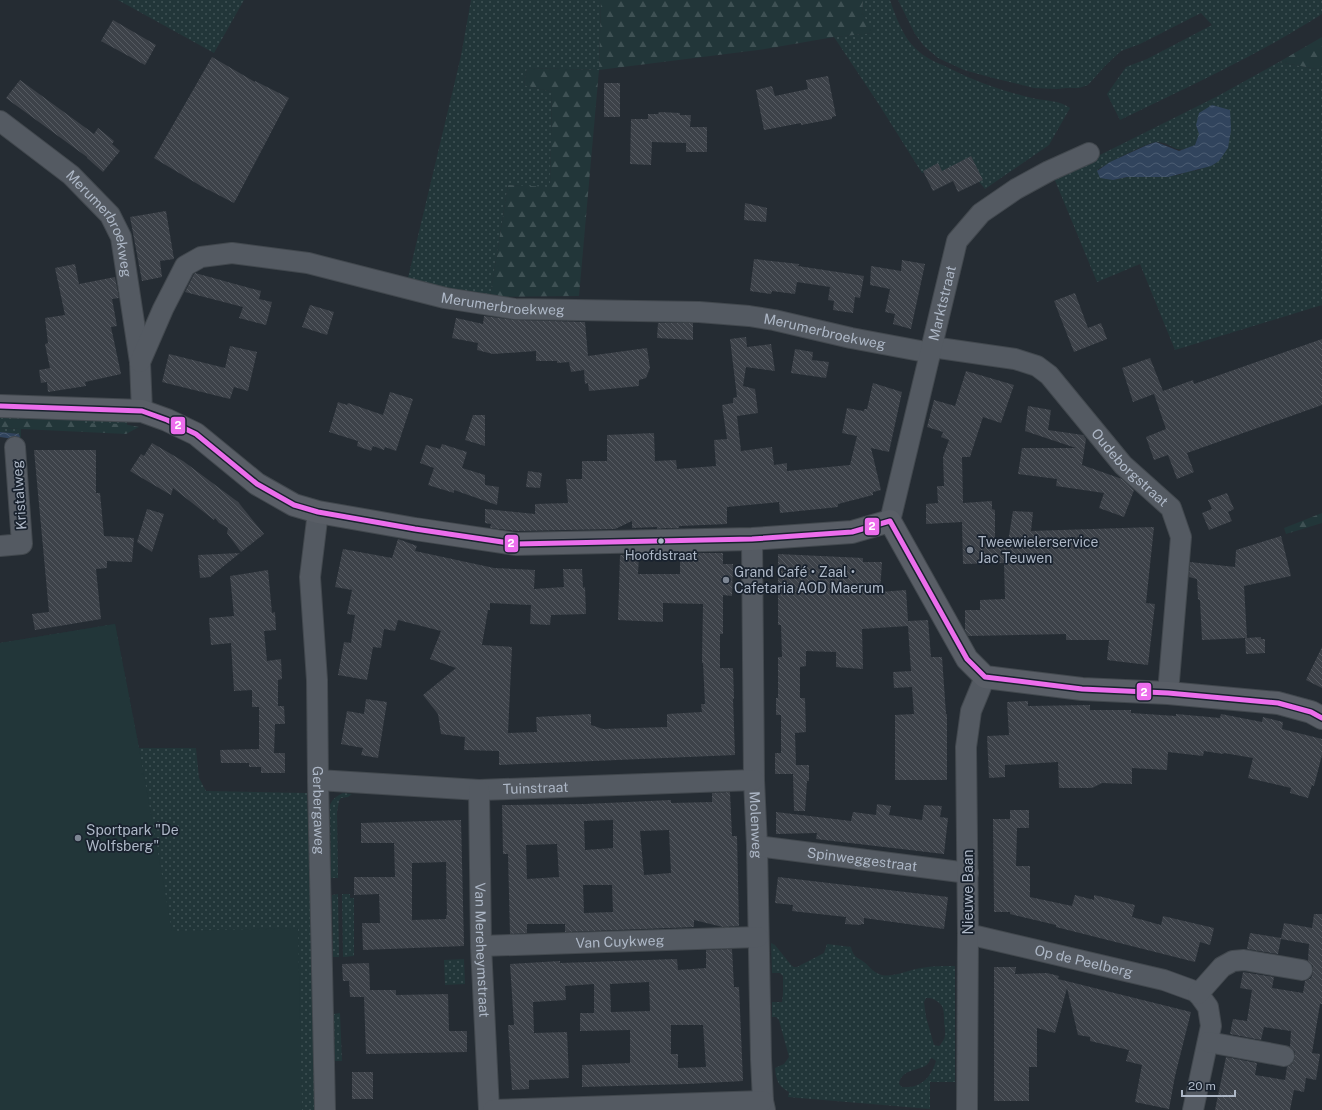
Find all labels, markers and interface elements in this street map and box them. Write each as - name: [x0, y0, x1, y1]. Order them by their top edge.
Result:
- street label: Merumerbroekweg: [63, 167, 135, 279]
- street label: Marktstraat: [925, 264, 959, 342]
- street label: Merumerbroekweg: [440, 289, 565, 318]
- street label: Merumerbroekweg: [762, 310, 887, 352]
- line badge: 2: [170, 416, 186, 435]
- text: 2: [175, 419, 182, 431]
- street label: Oudeborgstraat: [1088, 425, 1172, 510]
- street label: Kristalweg: [9, 459, 29, 530]
- line badge: 2: [864, 517, 880, 536]
- text: 2: [869, 520, 876, 532]
- line badge: 2: [504, 534, 519, 553]
- place label: Tweewielerservice Jac Teuwen: [978, 534, 1099, 566]
- marker: Hoofdstraat: [656, 536, 666, 546]
- text: 2: [508, 537, 515, 549]
- marker: Tweewielerservice Jac Teuwen: [965, 545, 975, 555]
- place label: Hoofdstraat: [625, 548, 697, 563]
- place label: Grand Café • Zaal • Cafetaria AOD Maerum: [734, 564, 884, 596]
- marker: Grand Café • Zaal • Cafetaria AOD Maerum: [721, 575, 731, 585]
- line badge: 2: [1136, 682, 1152, 701]
- text: 2: [1141, 686, 1148, 698]
- street label: Gerbergaweg: [310, 766, 328, 855]
- street label: Tuinstraat: [503, 779, 569, 797]
- street label: Molenweg: [747, 791, 765, 859]
- place label: Sportpark "De Wolfsberg": [86, 822, 179, 854]
- marker: Sportpark "De Wolfsberg": [73, 833, 83, 843]
- street label: Spinweggestraat: [806, 844, 918, 874]
- street label: Nieuwe Baan: [960, 850, 976, 935]
- street label: Van Mereheymstraat: [472, 882, 492, 1018]
- street label: Van Cuykweg: [575, 932, 665, 951]
- street label: Op de Peelberg: [1033, 942, 1135, 981]
- scale bar: [1182, 1072, 1235, 1098]
- text: 20 m: [1188, 1079, 1216, 1093]

